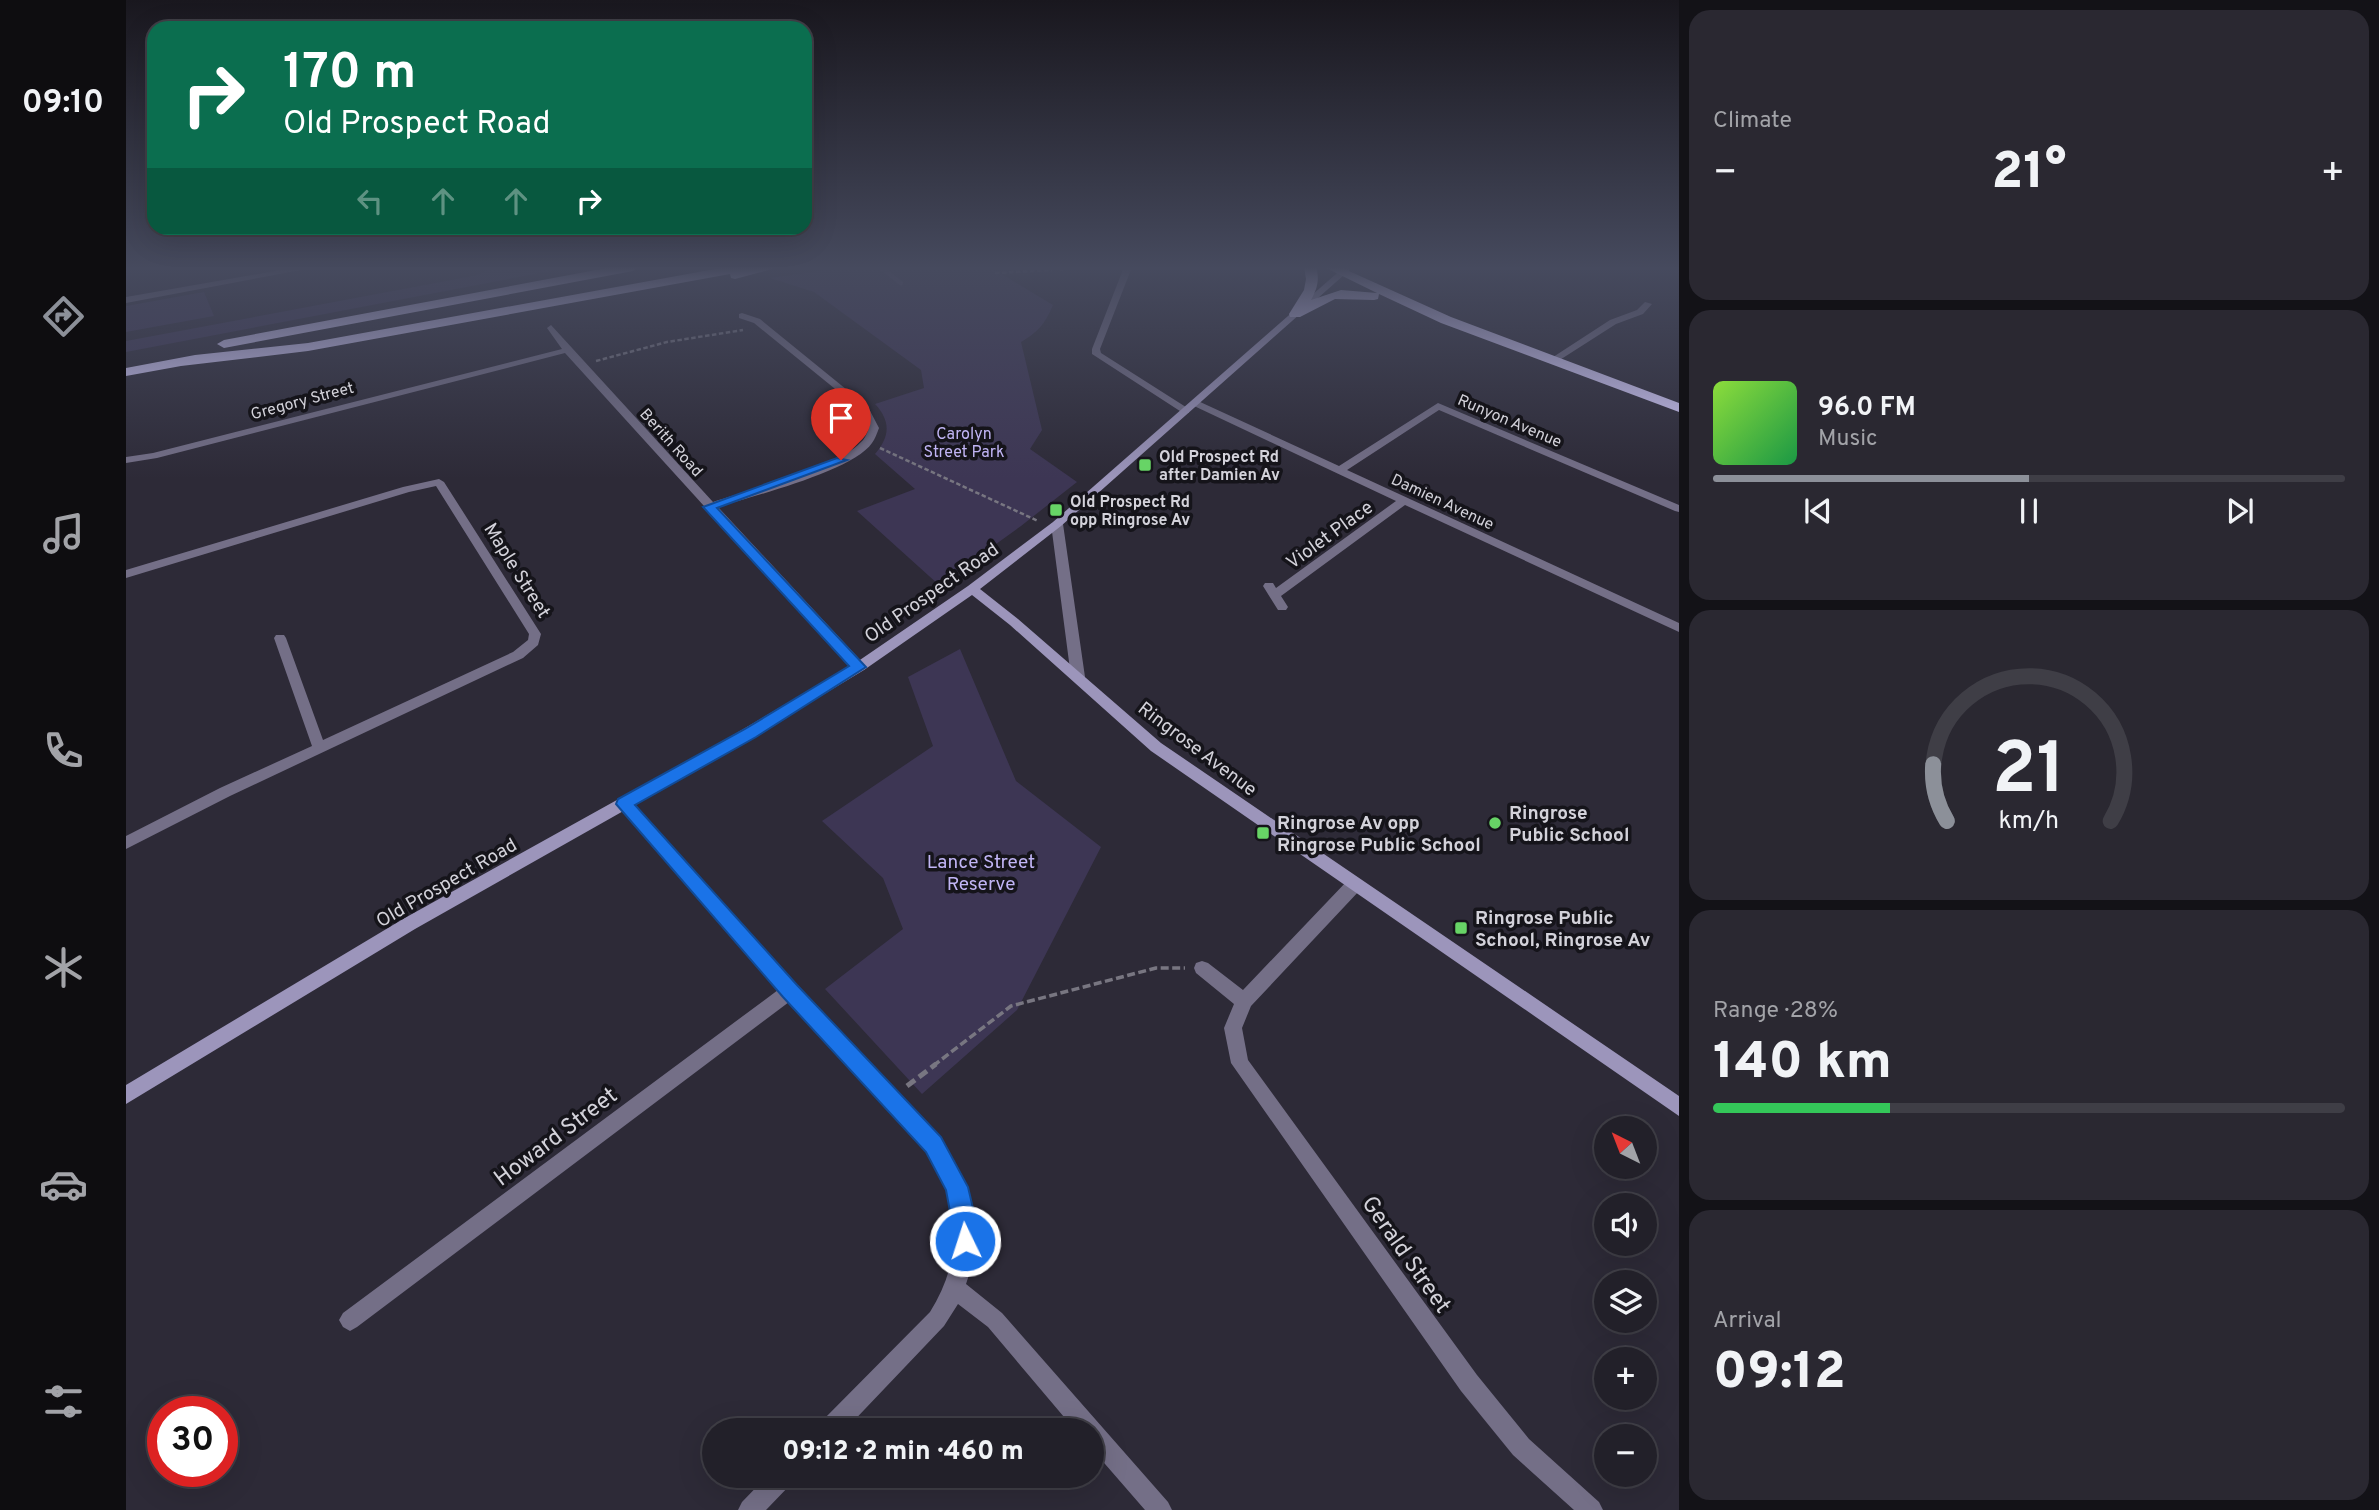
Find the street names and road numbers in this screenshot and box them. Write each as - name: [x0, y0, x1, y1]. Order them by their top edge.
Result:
- street label: Gregory Street: [249, 379, 356, 425]
- street label: Runyon Avenue: [1454, 391, 1564, 453]
- street label: Berith Road: [635, 405, 706, 482]
- street label: Damien Avenue: [1388, 470, 1497, 535]
- street label: Violet Place: [1282, 496, 1378, 575]
- street label: Maple Street: [478, 519, 555, 623]
- street label: Old Prospect Road: [860, 538, 1004, 649]
- street label: Ringrose Avenue: [1133, 697, 1261, 802]
- street label: Old Prospect Road: [372, 834, 522, 934]
- street label: Howard Street: [489, 1082, 624, 1194]
- street label: Gerald Street: [1354, 1191, 1456, 1320]

